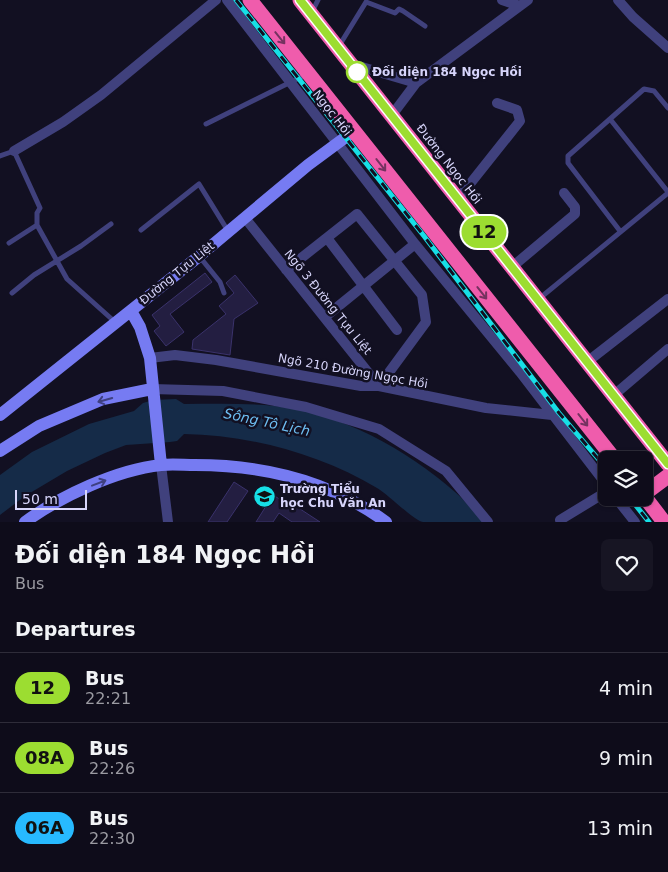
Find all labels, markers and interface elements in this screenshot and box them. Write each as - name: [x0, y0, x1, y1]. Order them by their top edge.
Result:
- one-way arrow: [275, 31, 286, 44]
- marker: Đối diện 184 Ngọc Hồi: [346, 61, 368, 83]
- place label: Đối diện 184 Ngọc Hồi: [372, 65, 522, 79]
- street label: Ngọc Hồi: [310, 87, 354, 139]
- street label: Đường Ngọc Hồi: [414, 121, 484, 207]
- one-way arrow: [376, 159, 387, 172]
- line badge: 12: [462, 216, 506, 248]
- text: 12: [471, 221, 497, 242]
- street label: Đường Tựu Liệt: [137, 239, 217, 307]
- street label: Ngõ 3 Đường Tựu Liệt: [281, 247, 375, 358]
- one-way arrow: [477, 286, 488, 299]
- street label: Ngõ 210 Đường Ngọc Hồi: [277, 351, 429, 391]
- one-way arrow: [97, 395, 113, 405]
- water label: Sông Tô Lịch: [222, 405, 312, 439]
- one-way arrow: [578, 413, 589, 426]
- map controls: [598, 451, 653, 506]
- button: layers: [598, 451, 653, 506]
- one-way arrow: [91, 478, 106, 488]
- place label: Trường Tiểu học Chu Văn An: [280, 481, 386, 510]
- school or university icon: Trường Tiểu học Chu Văn An: [252, 484, 276, 508]
- scale bar: [15, 487, 88, 510]
- text: 50 m: [22, 491, 58, 507]
- button: heart: [601, 539, 653, 591]
- text: Đối diện 184 Ngọc Hồi: [15, 541, 315, 569]
- text: Bus: [15, 574, 44, 593]
- text: Departures: [15, 618, 136, 640]
- text: Bus: [85, 667, 124, 689]
- text: 12: [30, 677, 55, 698]
- text: 4 min: [599, 677, 653, 699]
- text: 22:21: [85, 689, 131, 708]
- text: Bus: [89, 737, 128, 759]
- text: 08A: [25, 747, 64, 768]
- text: 9 min: [599, 747, 653, 769]
- text: 22:26: [89, 759, 135, 778]
- text: Bus: [89, 807, 128, 829]
- text: 06A: [25, 817, 64, 838]
- text: 13 min: [587, 817, 653, 839]
- text: 22:30: [89, 829, 135, 848]

